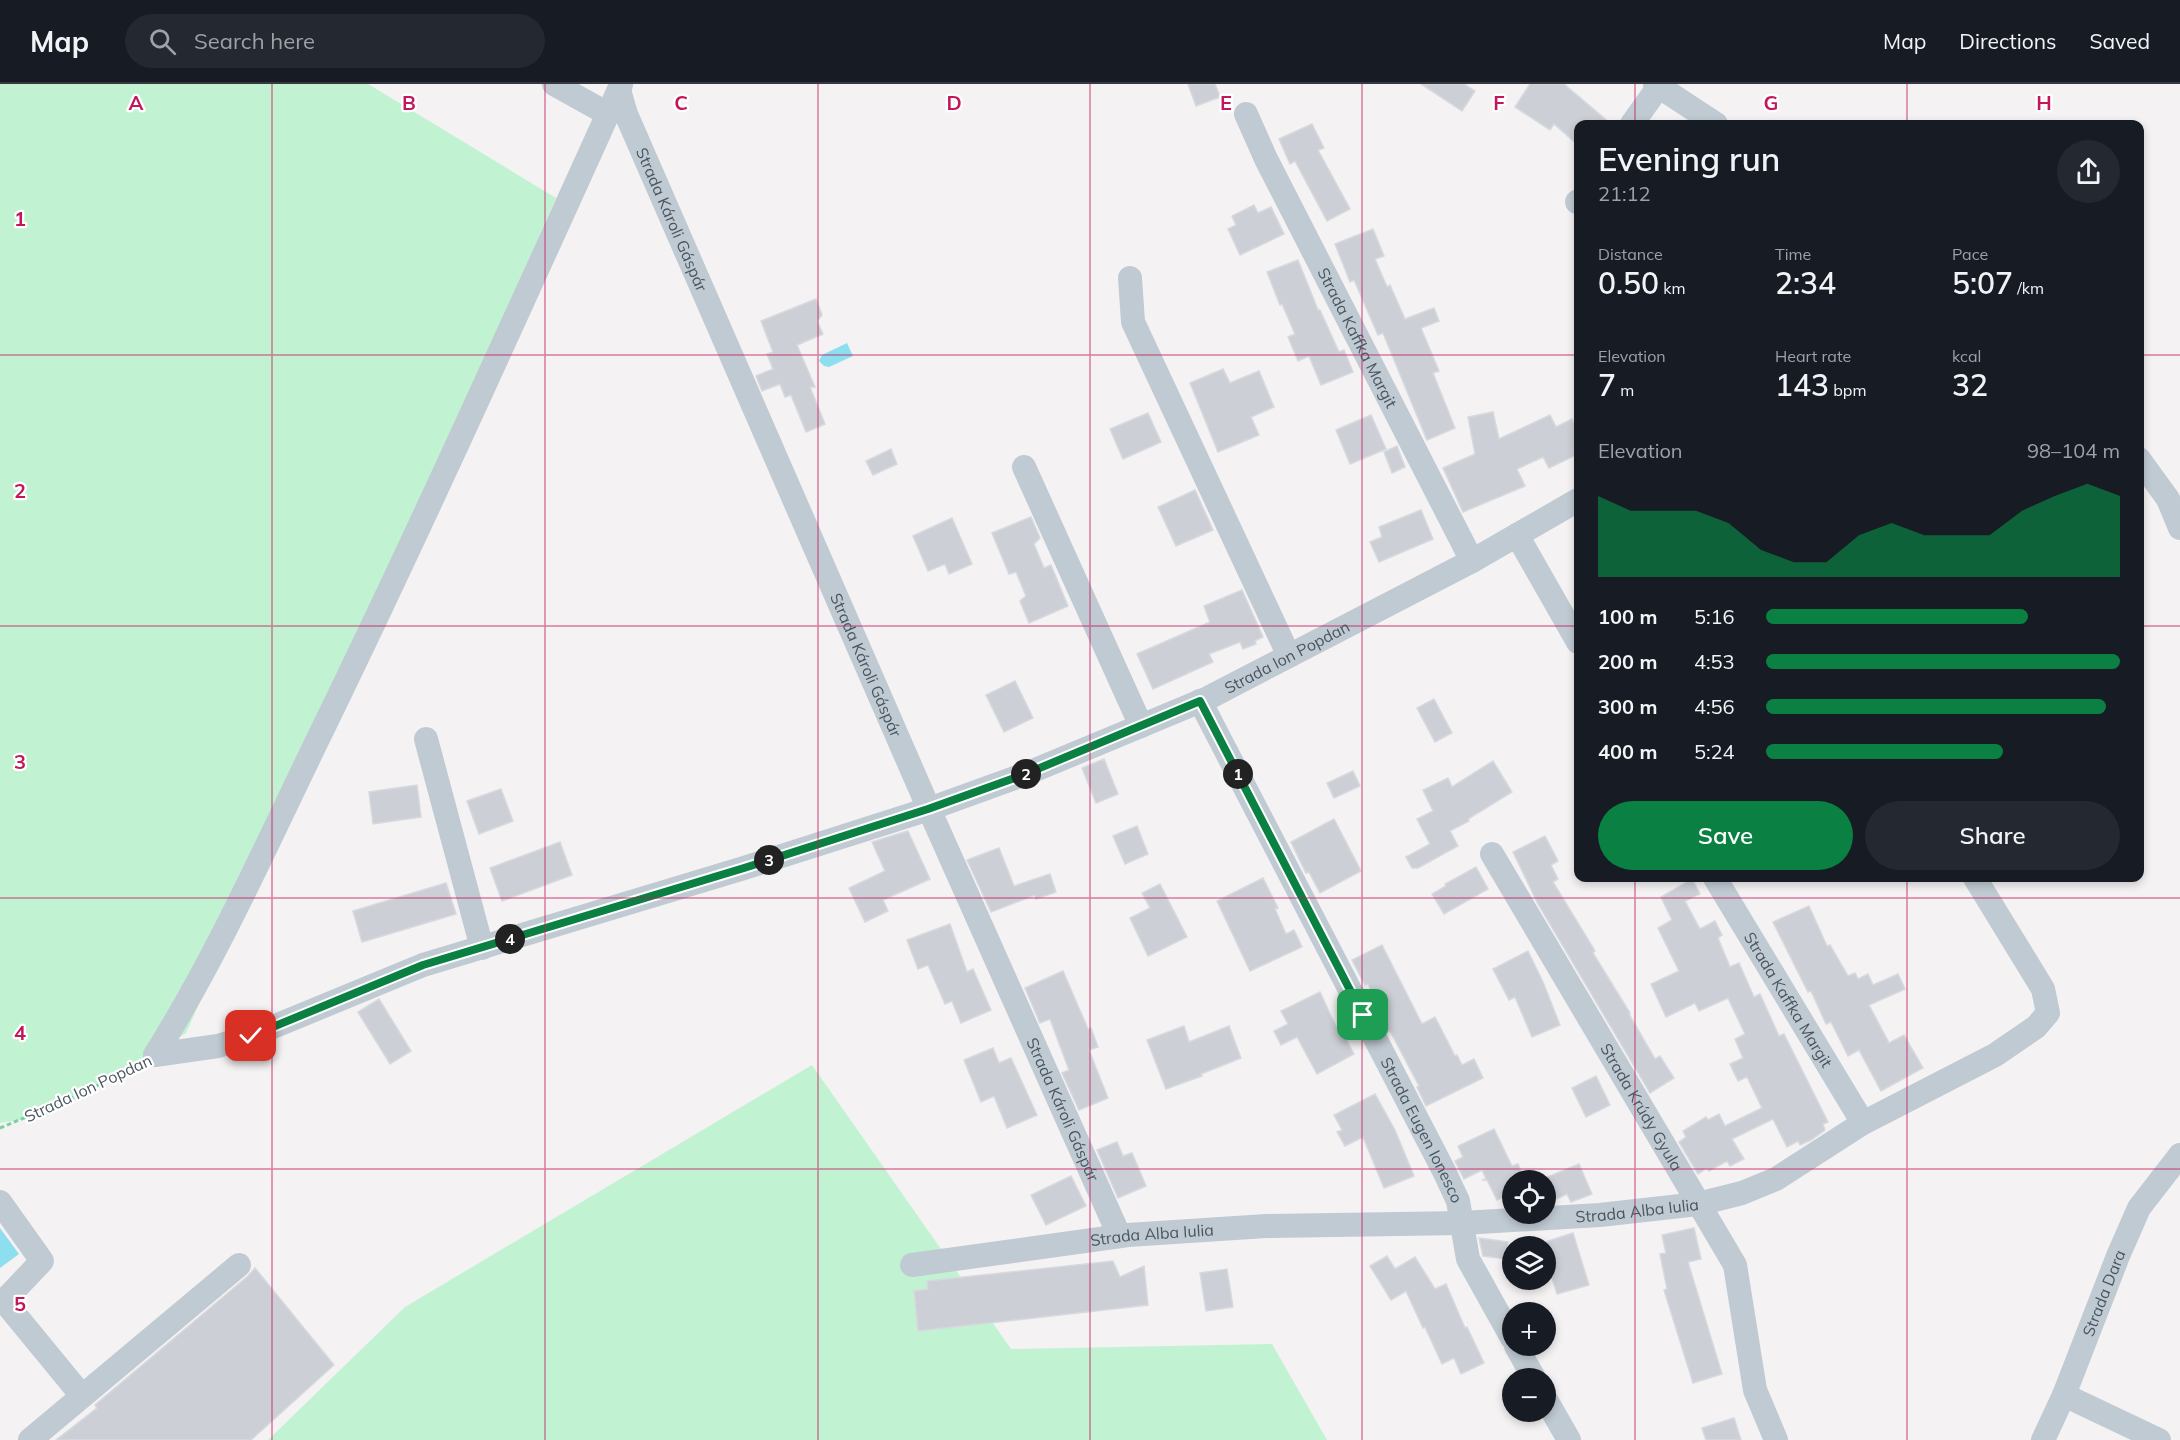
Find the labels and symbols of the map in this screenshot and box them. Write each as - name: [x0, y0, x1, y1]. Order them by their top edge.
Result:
- text: A: [129, 90, 144, 115]
- text: B: [402, 90, 416, 115]
- text: C: [674, 90, 688, 115]
- text: D: [946, 90, 962, 115]
- text: E: [1220, 90, 1232, 115]
- text: F: [1493, 90, 1505, 115]
- text: G: [1764, 90, 1778, 115]
- text: H: [2036, 90, 2052, 115]
- street label: Strada Károli Gáspár: [632, 144, 712, 295]
- text: 1: [14, 206, 26, 231]
- street label: Strada Kaffka Margit: [1313, 264, 1402, 411]
- text: 2: [14, 478, 26, 503]
- street label: Strada Károli Gáspár: [826, 590, 906, 740]
- street label: Strada Ion Popdan: [1221, 616, 1353, 698]
- text: 3: [14, 749, 26, 774]
- pin: 2: [1011, 759, 1041, 789]
- pin: 1: [1223, 759, 1253, 789]
- pin: 3: [754, 845, 784, 875]
- pin: 4: [495, 924, 525, 954]
- street label: Strada Kaffka Margit: [1740, 928, 1837, 1071]
- pin: [1337, 989, 1388, 1040]
- pin: [225, 1010, 276, 1061]
- text: 4: [14, 1020, 26, 1045]
- street label: Strada Károli Gáspár: [1022, 1034, 1104, 1184]
- street label: Strada Krúdy Gyula: [1596, 1040, 1687, 1174]
- street label: Strada Ion Popdan: [21, 1050, 155, 1126]
- street label: Strada Eugen Ionesco: [1377, 1054, 1467, 1206]
- street label: Strada Alba Iulia: [1575, 1194, 1700, 1226]
- street label: Strada Alba Iulia: [1089, 1219, 1214, 1250]
- street label: Strada Dara: [2078, 1247, 2129, 1339]
- text: 5: [14, 1291, 26, 1316]

